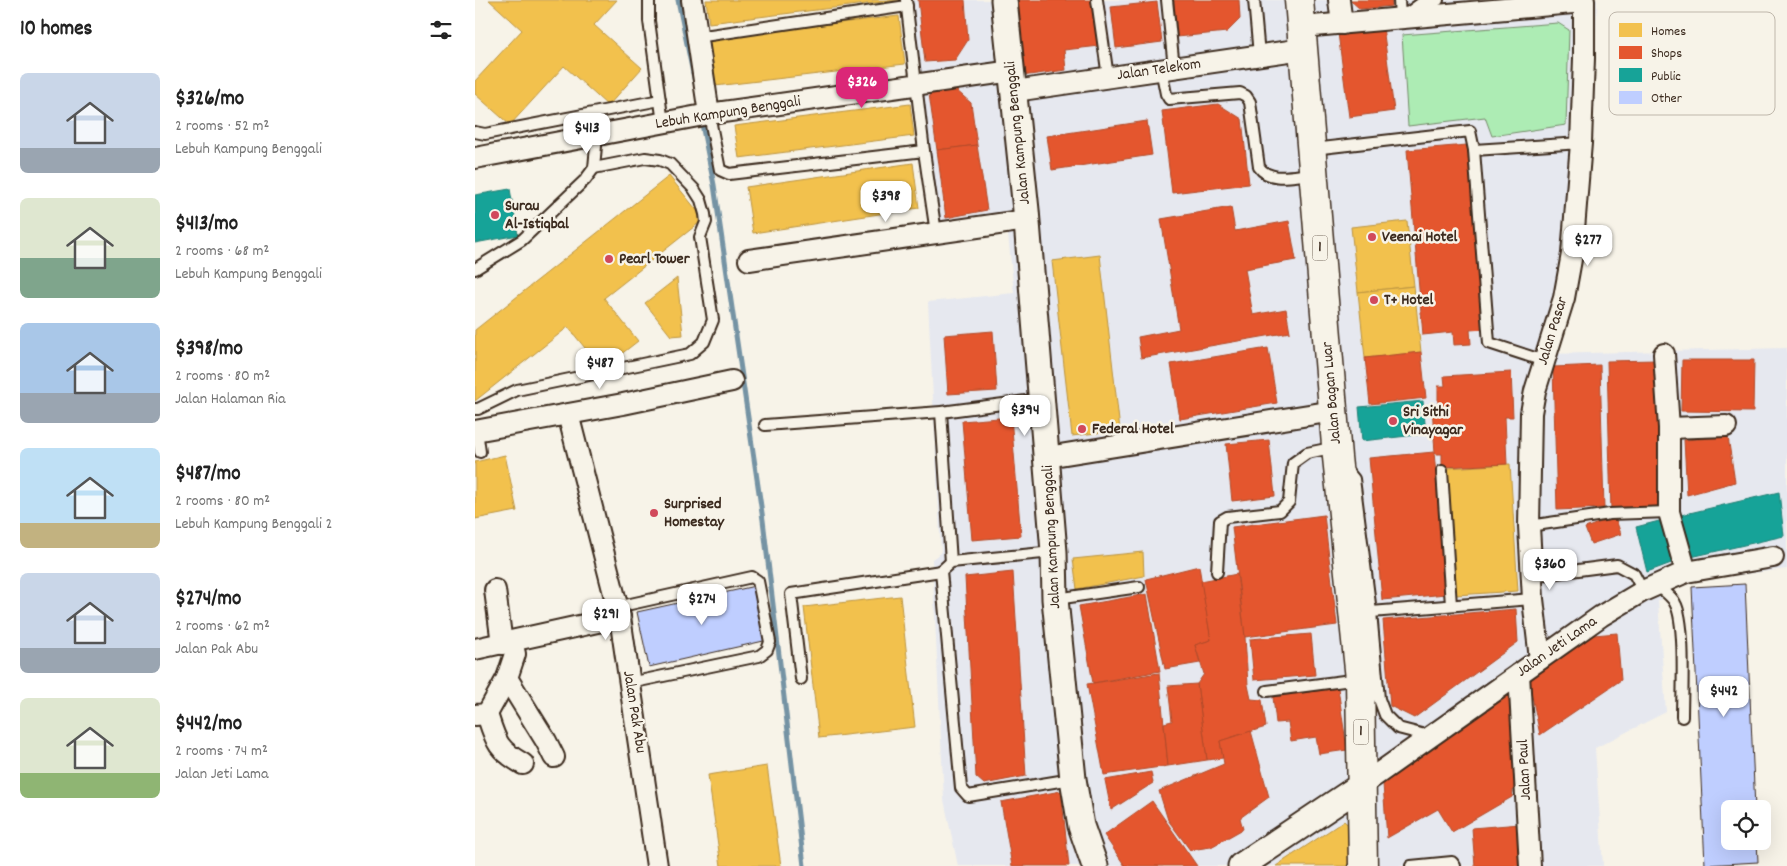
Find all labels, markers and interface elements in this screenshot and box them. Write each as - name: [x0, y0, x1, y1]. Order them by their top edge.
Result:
- legend: [1609, 12, 1775, 115]
- text: 10 homes: [20, 15, 92, 45]
- icon: filters: [427, 16, 455, 44]
- text: Homes: [1651, 22, 1686, 42]
- text: Shops: [1651, 44, 1682, 64]
- street label: Jalan Telekom: [1115, 53, 1203, 87]
- street label: Jalan Kampung Benggali: [999, 60, 1037, 206]
- pin: $326: [832, 66, 892, 109]
- text: Public: [1651, 67, 1681, 87]
- text: $326: [847, 71, 877, 94]
- text: $326/mo: [175, 85, 244, 115]
- text: Other: [1651, 89, 1683, 109]
- street label: Lebuh Kampung Benggali: [654, 90, 802, 136]
- icon: home: [60, 93, 120, 153]
- pin: $413: [557, 112, 617, 155]
- text: 2 rooms · 52 m²: [175, 115, 269, 138]
- text: $413: [574, 117, 600, 140]
- text: Lebuh Kampung Benggali: [175, 138, 322, 161]
- pin: $398: [856, 180, 916, 223]
- text: $398: [872, 185, 900, 208]
- place label: Surau Al-Istiqbal: [505, 195, 569, 236]
- marker: Surau Al-Istiqbal: [489, 209, 501, 221]
- text: $413/mo: [175, 210, 238, 240]
- icon: home: [60, 218, 120, 278]
- pin: $277: [1558, 224, 1618, 267]
- place label: Veenai Hotel: [1382, 226, 1458, 249]
- text: $277: [1574, 229, 1602, 252]
- marker: Veenai Hotel: [1366, 231, 1378, 243]
- road number: 1: [1313, 236, 1327, 260]
- text: 2 rooms · 68 m²: [175, 240, 269, 263]
- place label: Pearl Tower: [619, 248, 691, 271]
- marker: Pearl Tower: [603, 253, 615, 265]
- text: Lebuh Kampung Benggali: [175, 263, 322, 286]
- place label: T+ Hotel: [1384, 289, 1434, 312]
- marker: T+ Hotel: [1368, 294, 1380, 306]
- street label: Jalan Pasar: [1532, 294, 1574, 368]
- text: $398/mo: [175, 335, 243, 365]
- street label: Jalan Bagan Luar: [1316, 341, 1348, 445]
- icon: home: [60, 343, 120, 403]
- pin: $487: [570, 348, 630, 390]
- text: $487: [586, 352, 614, 375]
- text: 2 rooms · 80 m²: [175, 365, 270, 388]
- text: Jalan Halaman Ria: [175, 388, 285, 411]
- pin: $394: [995, 394, 1055, 437]
- text: $394: [1010, 399, 1040, 422]
- place label: Sri Sithi Vinayagar: [1403, 401, 1464, 442]
- marker: Sri Sithi Vinayagar: [1387, 415, 1399, 427]
- place label: Federal Hotel: [1092, 418, 1174, 441]
- marker: Federal Hotel: [1076, 423, 1088, 435]
- text: $487/mo: [175, 460, 241, 490]
- street label: Jalan Kampung Benggali: [1037, 464, 1067, 610]
- icon: home: [60, 468, 120, 528]
- text: 2 rooms · 80 m²: [175, 490, 270, 513]
- place label: Surprised Homestay: [664, 493, 725, 534]
- marker: Surprised Homestay: [648, 507, 660, 519]
- text: Lebuh Kampung Benggali 2: [175, 513, 333, 536]
- pin: $360: [1520, 548, 1580, 591]
- text: $360: [1534, 553, 1566, 576]
- pin: $274: [672, 584, 732, 626]
- text: $274/mo: [175, 585, 241, 615]
- text: $274: [688, 588, 716, 611]
- icon: home: [60, 593, 120, 653]
- pin: $291: [576, 598, 636, 641]
- text: $291: [593, 603, 619, 626]
- street label: Jalan Jeti Lama: [1512, 610, 1602, 683]
- text: 2 rooms · 62 m²: [175, 615, 270, 638]
- text: Jalan Pak Abu: [175, 638, 258, 661]
- street label: Jalan Pak Abu: [616, 669, 652, 755]
- pin: $442: [1694, 676, 1754, 718]
- text: $442: [1710, 680, 1738, 703]
- text: $442/mo: [175, 710, 242, 740]
- icon: home: [60, 718, 120, 778]
- road number: 1: [1353, 720, 1369, 744]
- street label: Jalan Paul: [1512, 739, 1538, 801]
- text: 2 rooms · 74 m²: [175, 740, 268, 763]
- text: Jalan Jeti Lama: [175, 763, 269, 786]
- map controls: [1721, 800, 1771, 850]
- button: locate: [1721, 800, 1771, 850]

